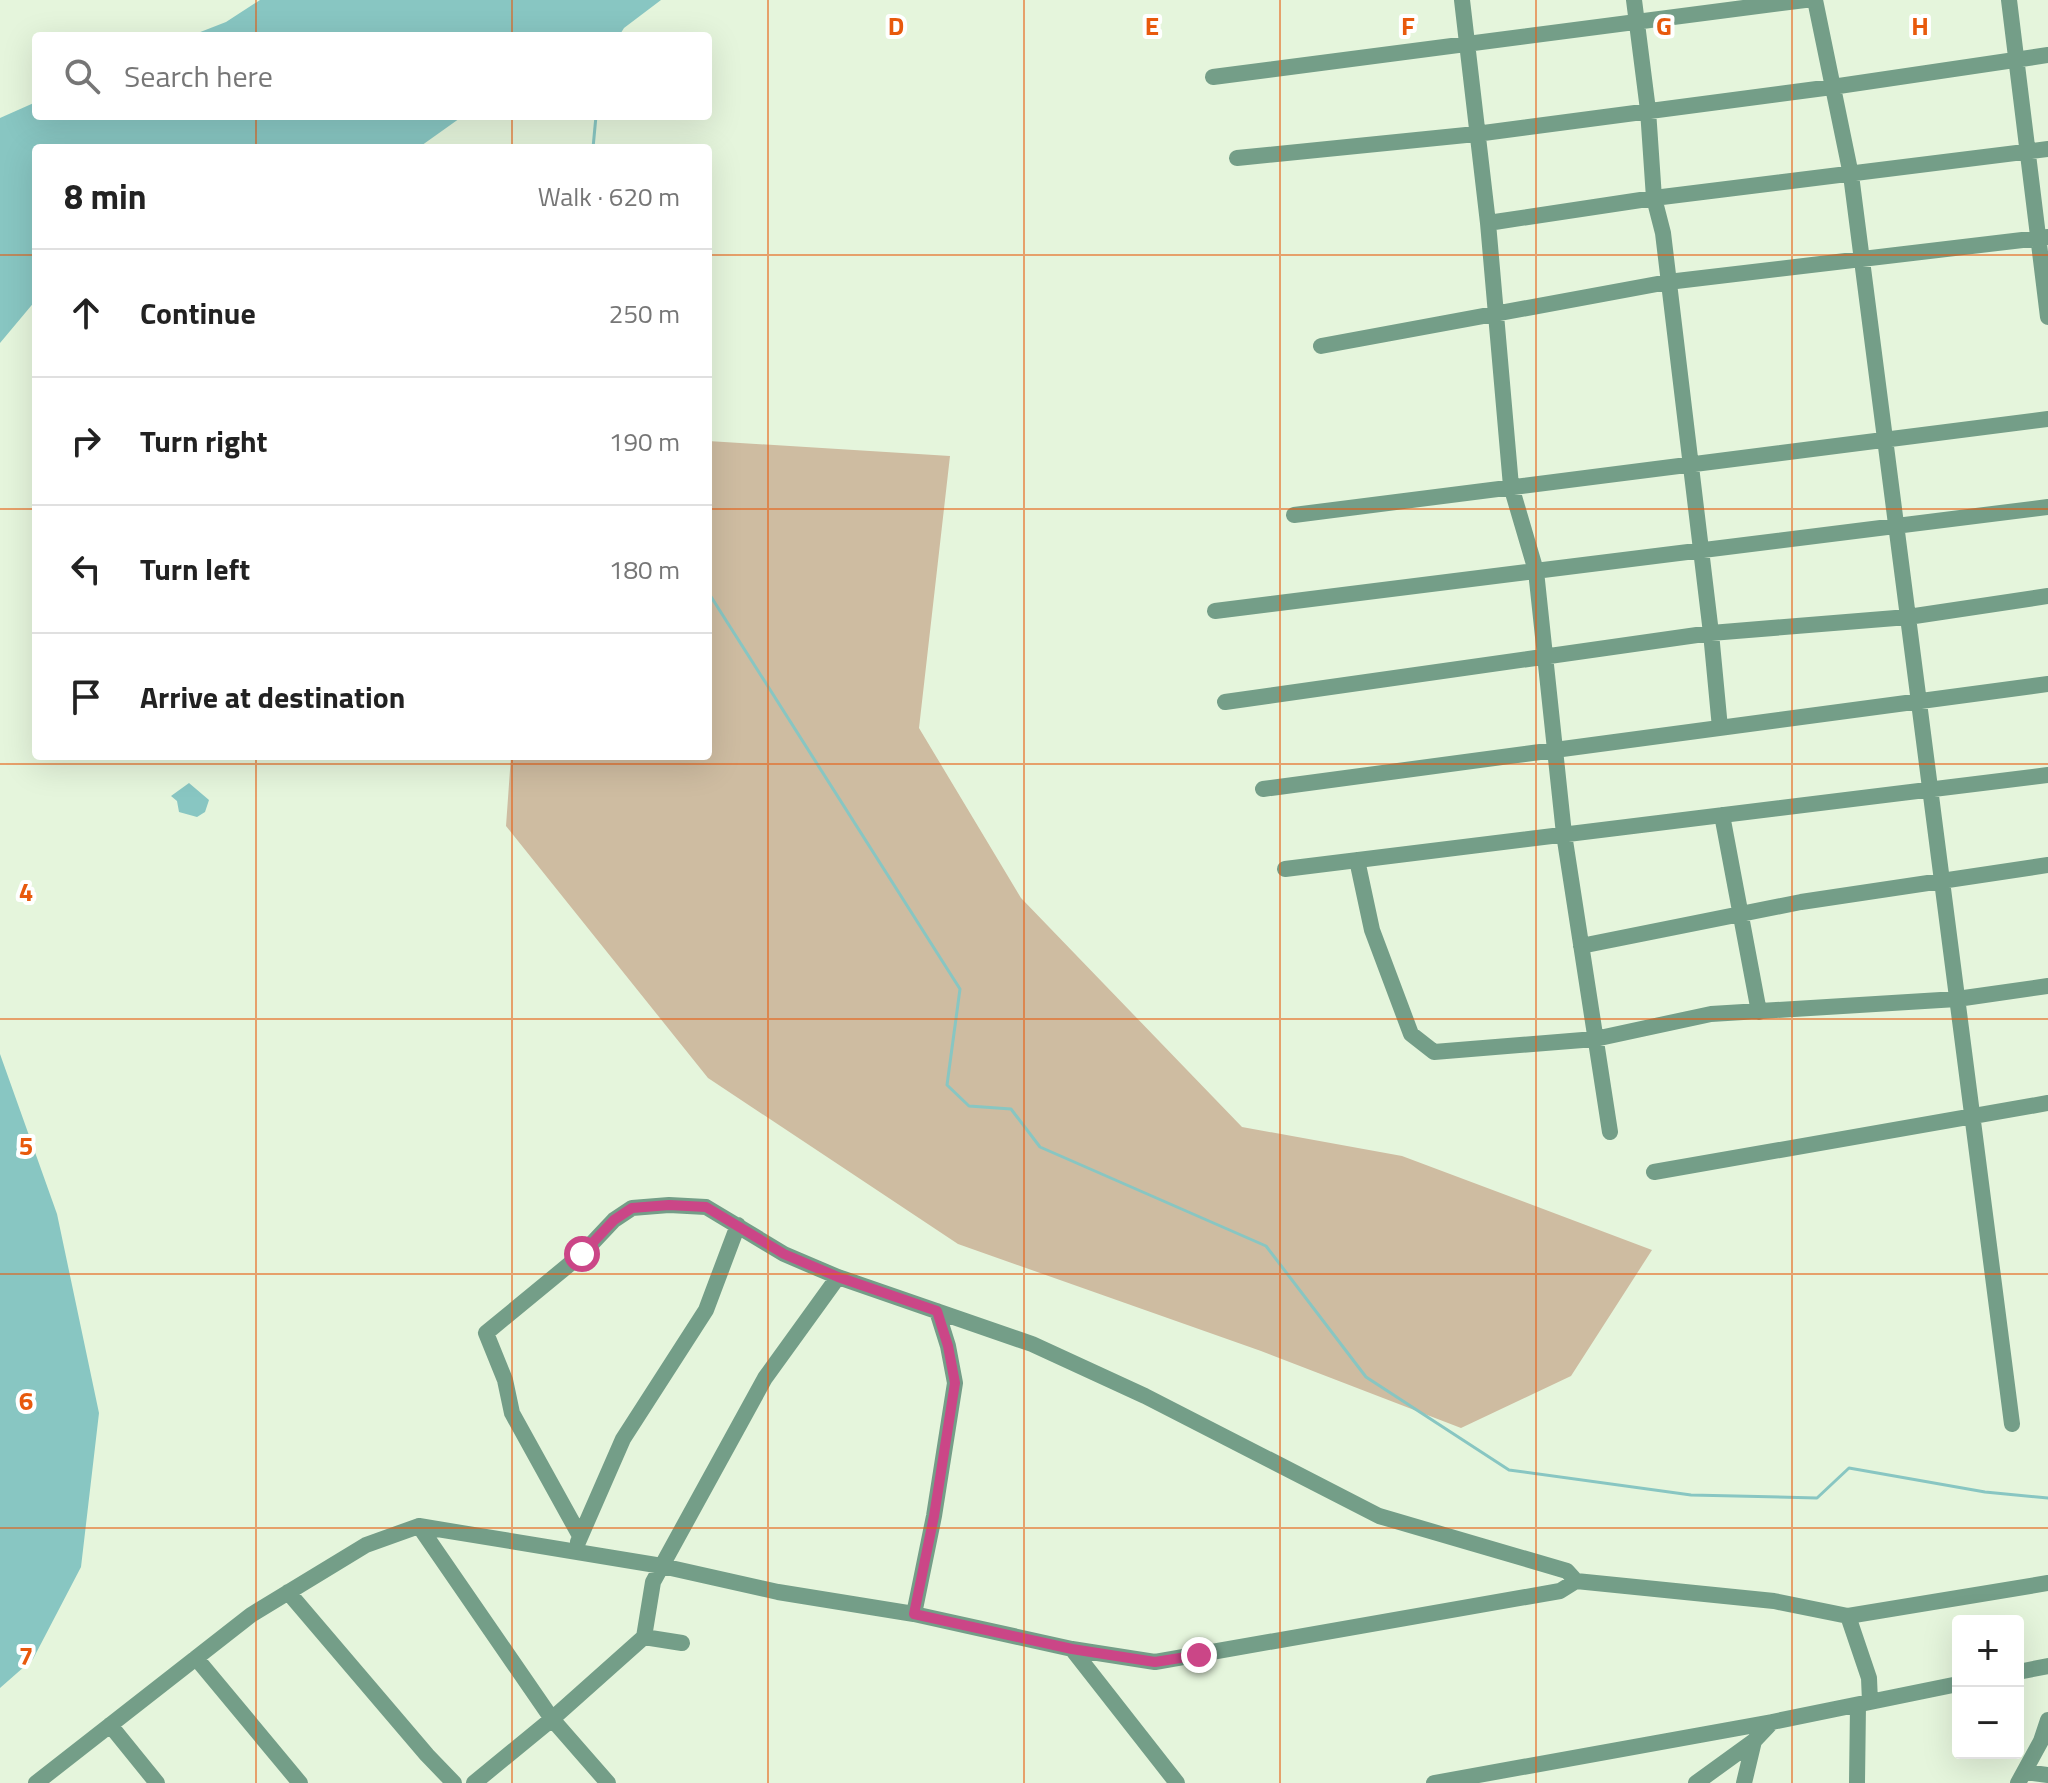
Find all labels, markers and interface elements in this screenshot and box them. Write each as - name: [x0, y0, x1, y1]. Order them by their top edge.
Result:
- text: D: [888, 6, 904, 45]
- text: E: [1145, 6, 1159, 45]
- text: F: [1401, 6, 1415, 45]
- text: G: [1656, 6, 1672, 45]
- text: H: [1911, 6, 1929, 45]
- search box: [32, 32, 712, 120]
- text: Search here: [124, 53, 273, 99]
- icon: search: [60, 54, 104, 98]
- text: 8 min: [64, 170, 147, 222]
- text: Walk · 620 m: [538, 177, 680, 216]
- text: Continue: [140, 290, 256, 336]
- icon: ahead: [64, 291, 108, 335]
- text: 250 m: [609, 294, 680, 333]
- text: Turn right: [140, 418, 268, 464]
- icon: right: [64, 419, 108, 463]
- text: 190 m: [609, 422, 680, 461]
- text: Turn left: [140, 546, 250, 592]
- icon: left: [64, 547, 108, 591]
- text: 180 m: [609, 550, 680, 589]
- text: Arrive at destination: [140, 674, 405, 720]
- icon: arrive: [64, 675, 108, 719]
- text: 4: [19, 872, 33, 911]
- text: 5: [19, 1126, 33, 1165]
- route start: [564, 1236, 600, 1272]
- text: 6: [19, 1381, 33, 1420]
- map controls: [1952, 1615, 2024, 1759]
- button: +: [1952, 1615, 2024, 1687]
- text: 7: [19, 1636, 33, 1675]
- route end: [1181, 1637, 1217, 1673]
- button: −: [1952, 1687, 2024, 1759]

